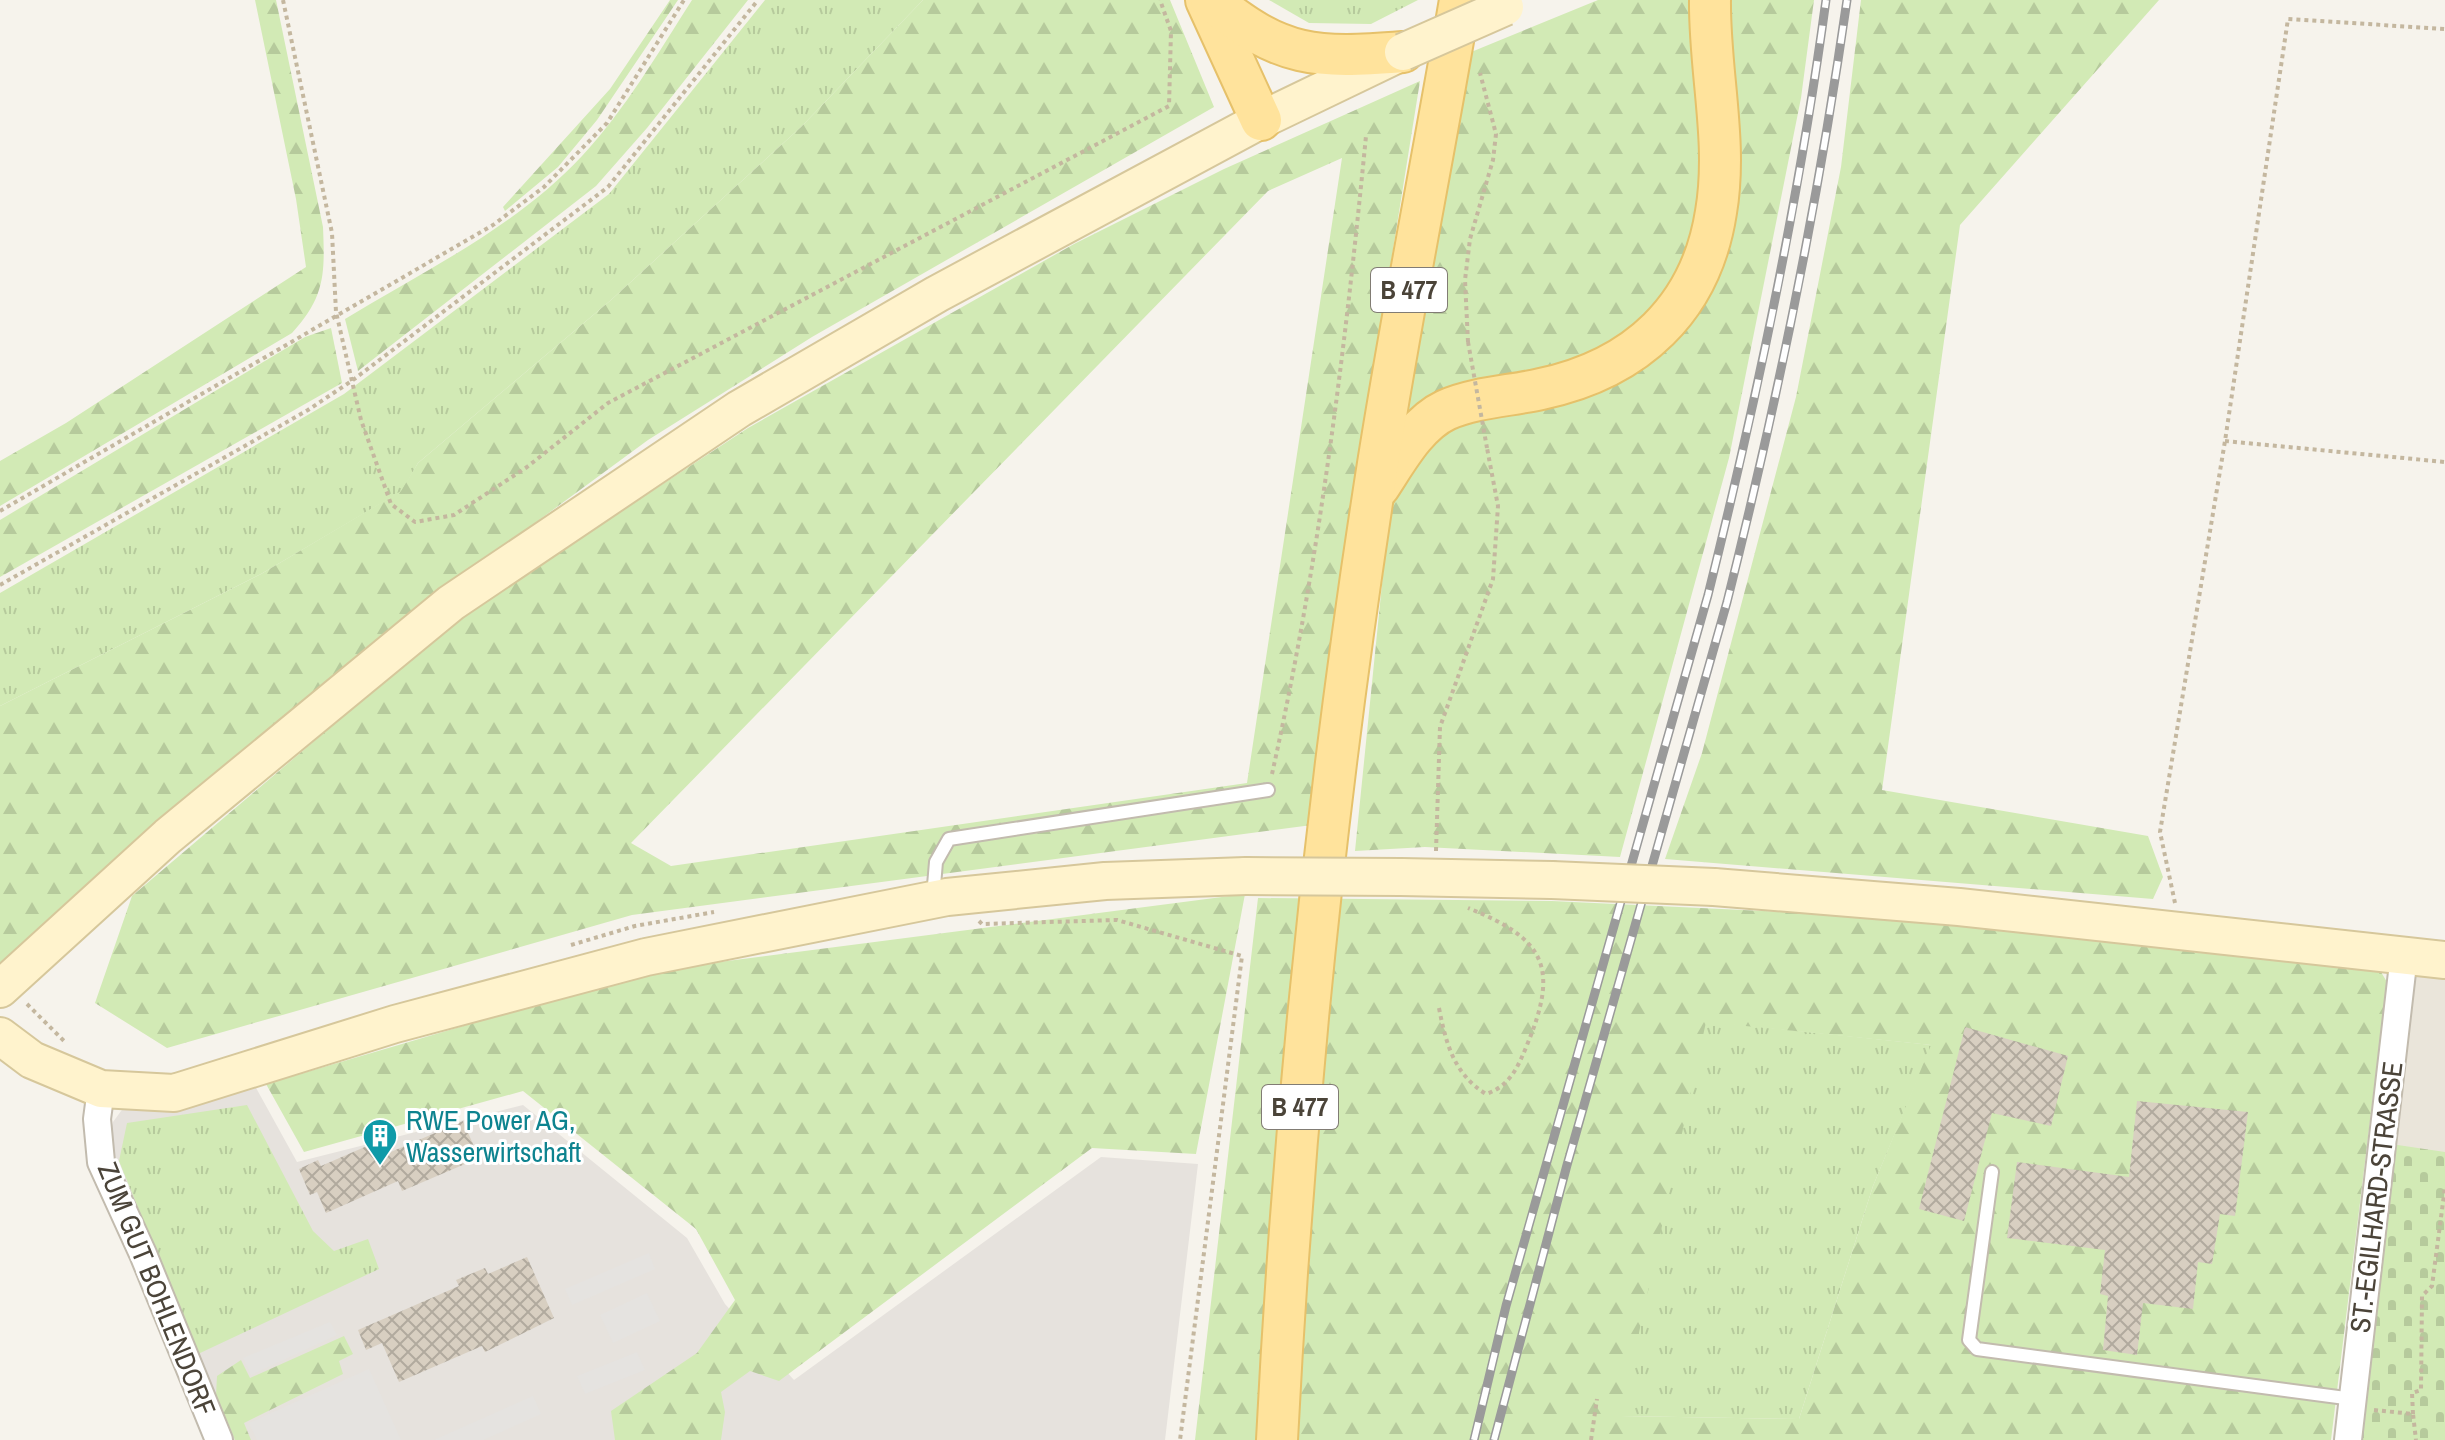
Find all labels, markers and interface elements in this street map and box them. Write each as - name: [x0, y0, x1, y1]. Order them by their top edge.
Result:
- road number: B 477: [1371, 268, 1447, 312]
- street label: ST.-EGILHARD-STRASSE: [2341, 1059, 2411, 1335]
- road number: B 477: [1262, 1085, 1338, 1129]
- place label: RWE Power AG, Wasserwirtschaft: [406, 1101, 581, 1171]
- building icon: RWE Power AG, Wasserwirtschaft: [361, 1117, 399, 1167]
- street label: ZUM GUT BOHLENDORF: [89, 1157, 225, 1421]

